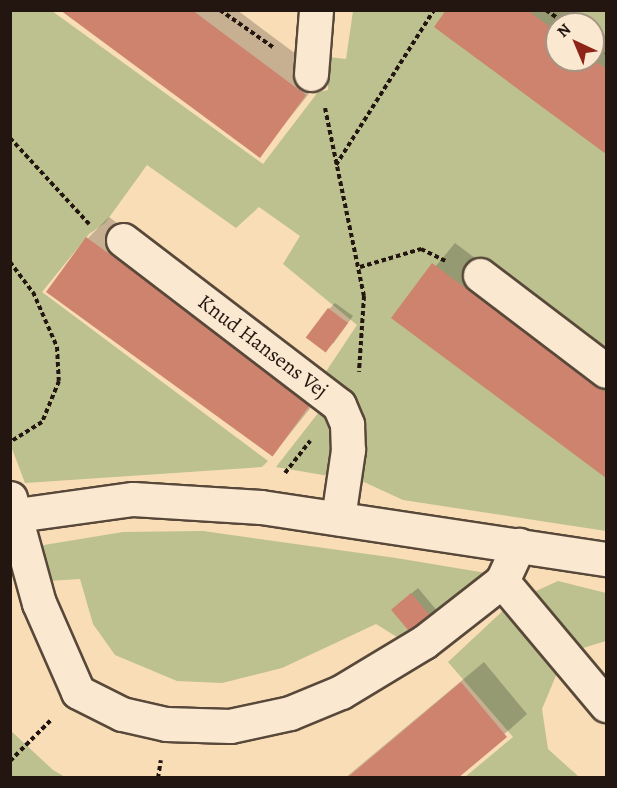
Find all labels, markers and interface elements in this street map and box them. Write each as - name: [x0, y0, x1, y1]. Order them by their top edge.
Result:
- north arrow: [545, 12, 605, 72]
- text: N: [552, 19, 576, 42]
- street label: Knud Hansens Vej: [193, 289, 333, 403]

